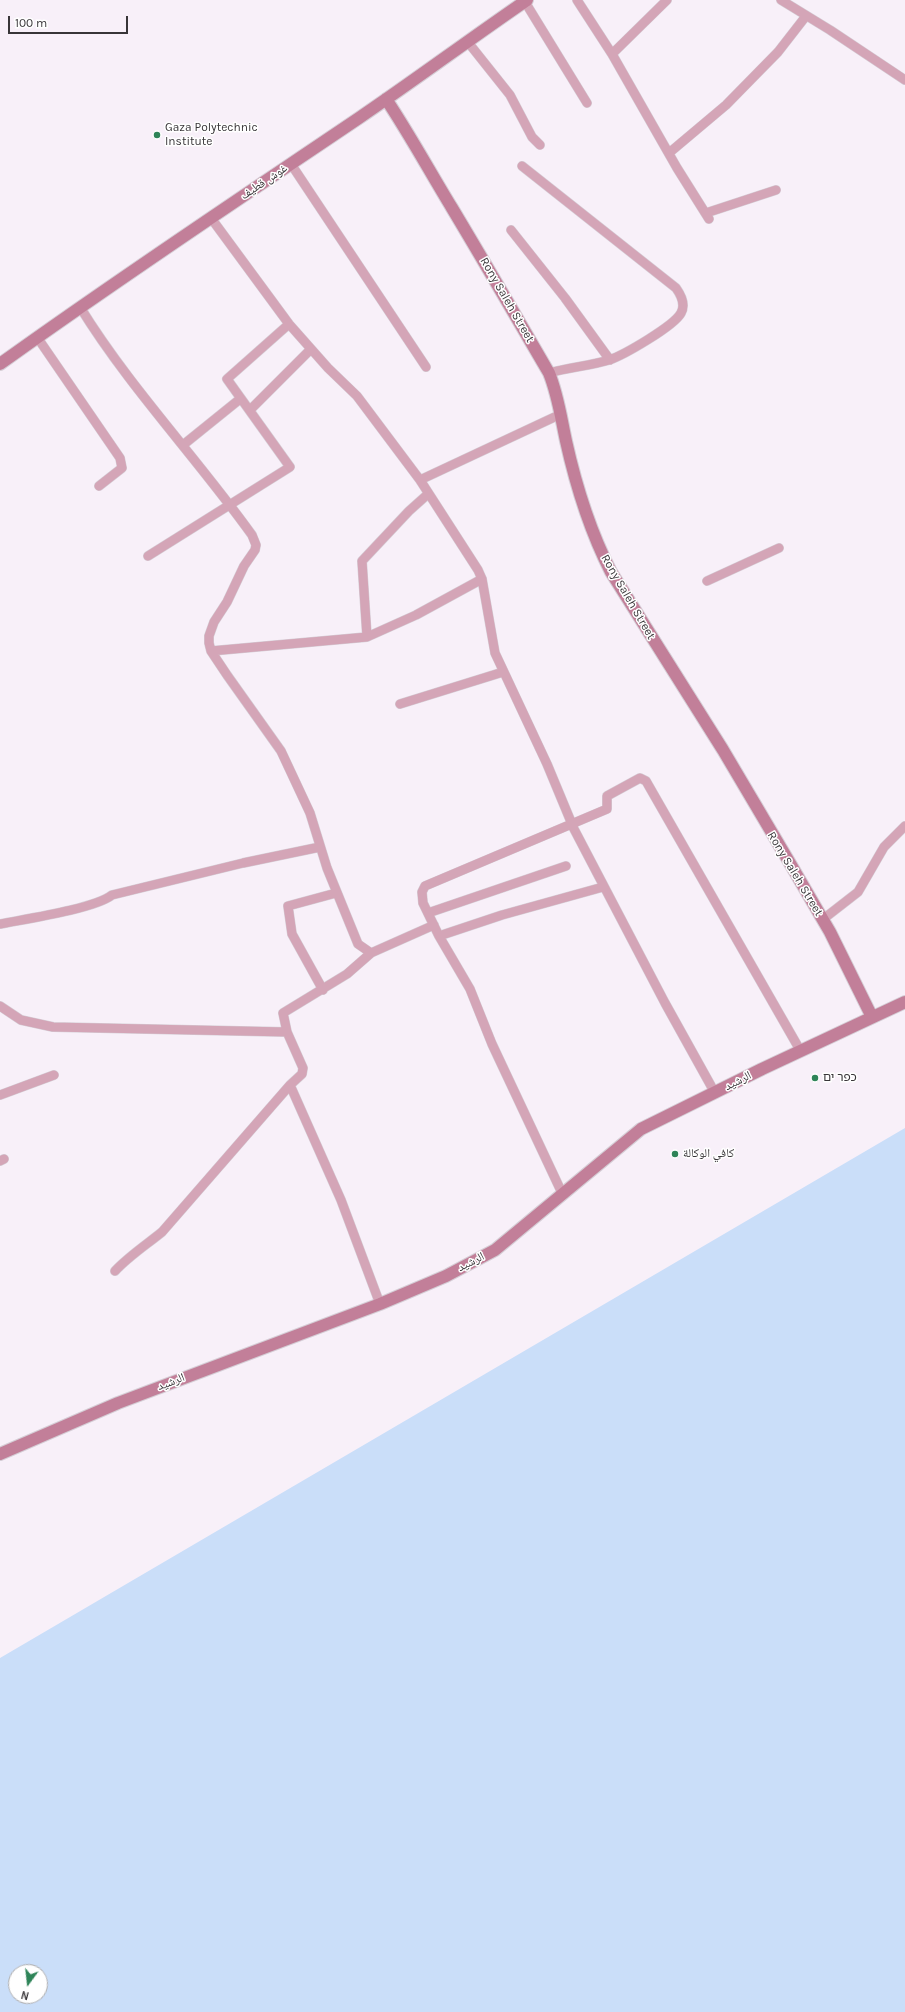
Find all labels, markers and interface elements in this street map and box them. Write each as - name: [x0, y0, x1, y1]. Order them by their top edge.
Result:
- scale bar: [10, 8, 130, 34]
- text: 100 m: [15, 16, 47, 30]
- place label: Gaza Polytechnic Institute: [165, 121, 258, 149]
- marker: Gaza Polytechnic Institute: [152, 130, 162, 140]
- street label: غوش قطيف: [238, 161, 290, 203]
- street label: Rony Saleh Street: [477, 255, 537, 345]
- street label: Rony Saleh Street: [598, 552, 658, 642]
- street label: Rony Saleh Street: [764, 829, 826, 919]
- street label: الرشيد: [722, 1068, 754, 1094]
- place label: כפר ים: [823, 1071, 857, 1085]
- marker: כפר ים: [810, 1073, 820, 1083]
- place label: كافي الوكالة: [683, 1147, 734, 1161]
- marker: كافي الوكالة: [670, 1149, 680, 1159]
- street label: الرشيد: [455, 1249, 487, 1275]
- street label: الرشيد: [155, 1370, 187, 1394]
- north arrow: [8, 1964, 48, 2004]
- text: N: [20, 1988, 31, 2002]

